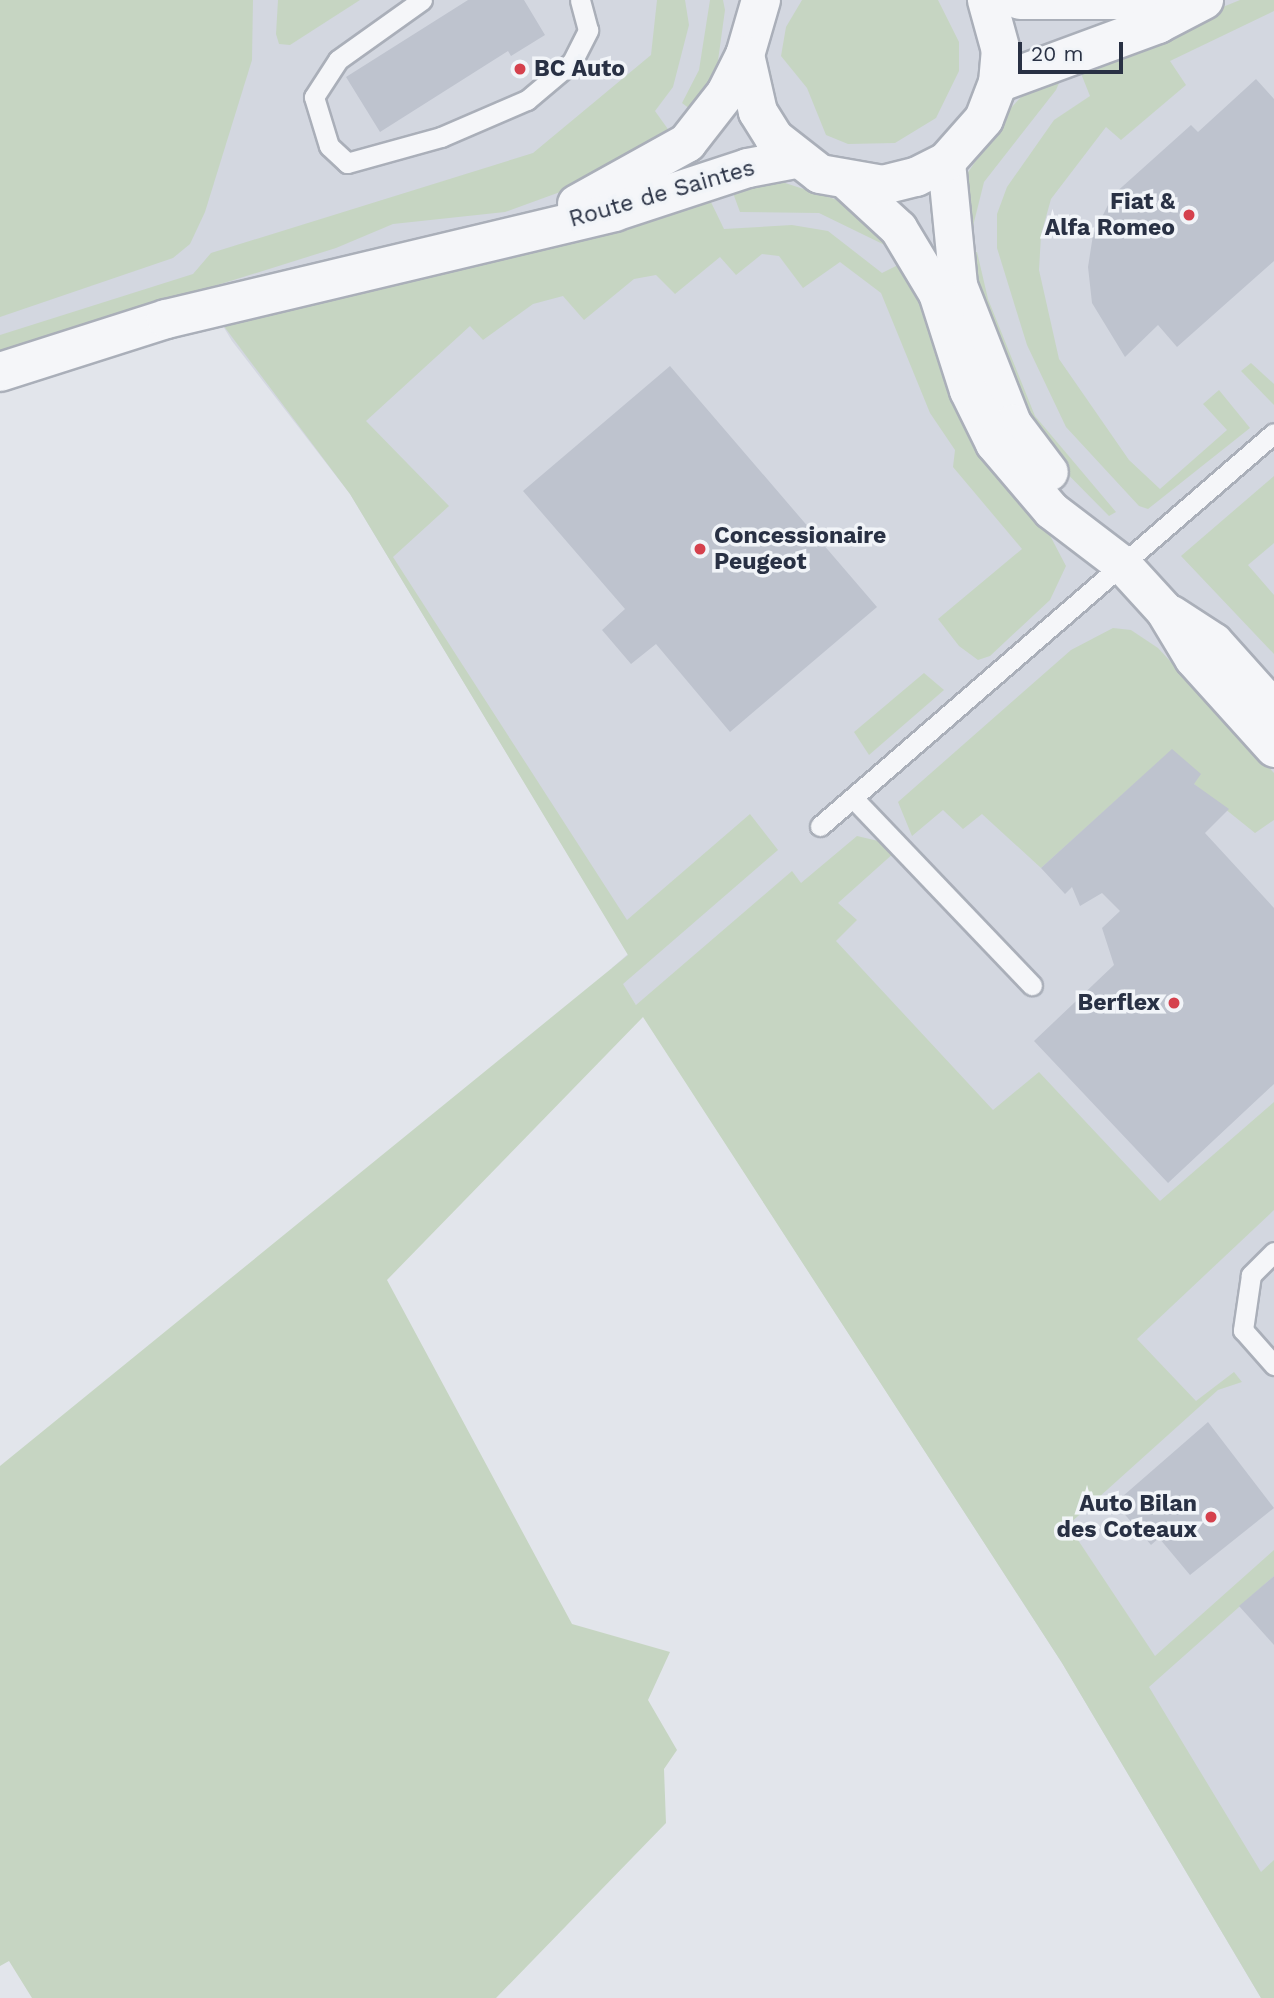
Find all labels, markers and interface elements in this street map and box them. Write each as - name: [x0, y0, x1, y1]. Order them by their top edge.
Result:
- scale bar: [1022, 28, 1127, 72]
- text: 20 m: [1031, 41, 1083, 66]
- place label: BC Auto: [534, 55, 626, 83]
- marker: BC Auto: [512, 61, 528, 77]
- street label: Route de Saintes: [566, 154, 758, 234]
- place label: Fiat & Alfa Romeo: [1045, 188, 1175, 242]
- marker: Fiat & Alfa Romeo: [1181, 207, 1197, 223]
- place label: Concessionaire Peugeot: [714, 522, 886, 576]
- marker: Concessionaire Peugeot: [692, 541, 708, 557]
- place label: Berflex: [1077, 989, 1160, 1017]
- marker: Berflex: [1166, 995, 1182, 1011]
- place label: Auto Bilan des Coteaux: [1057, 1490, 1197, 1544]
- marker: Auto Bilan des Coteaux: [1203, 1509, 1219, 1525]

